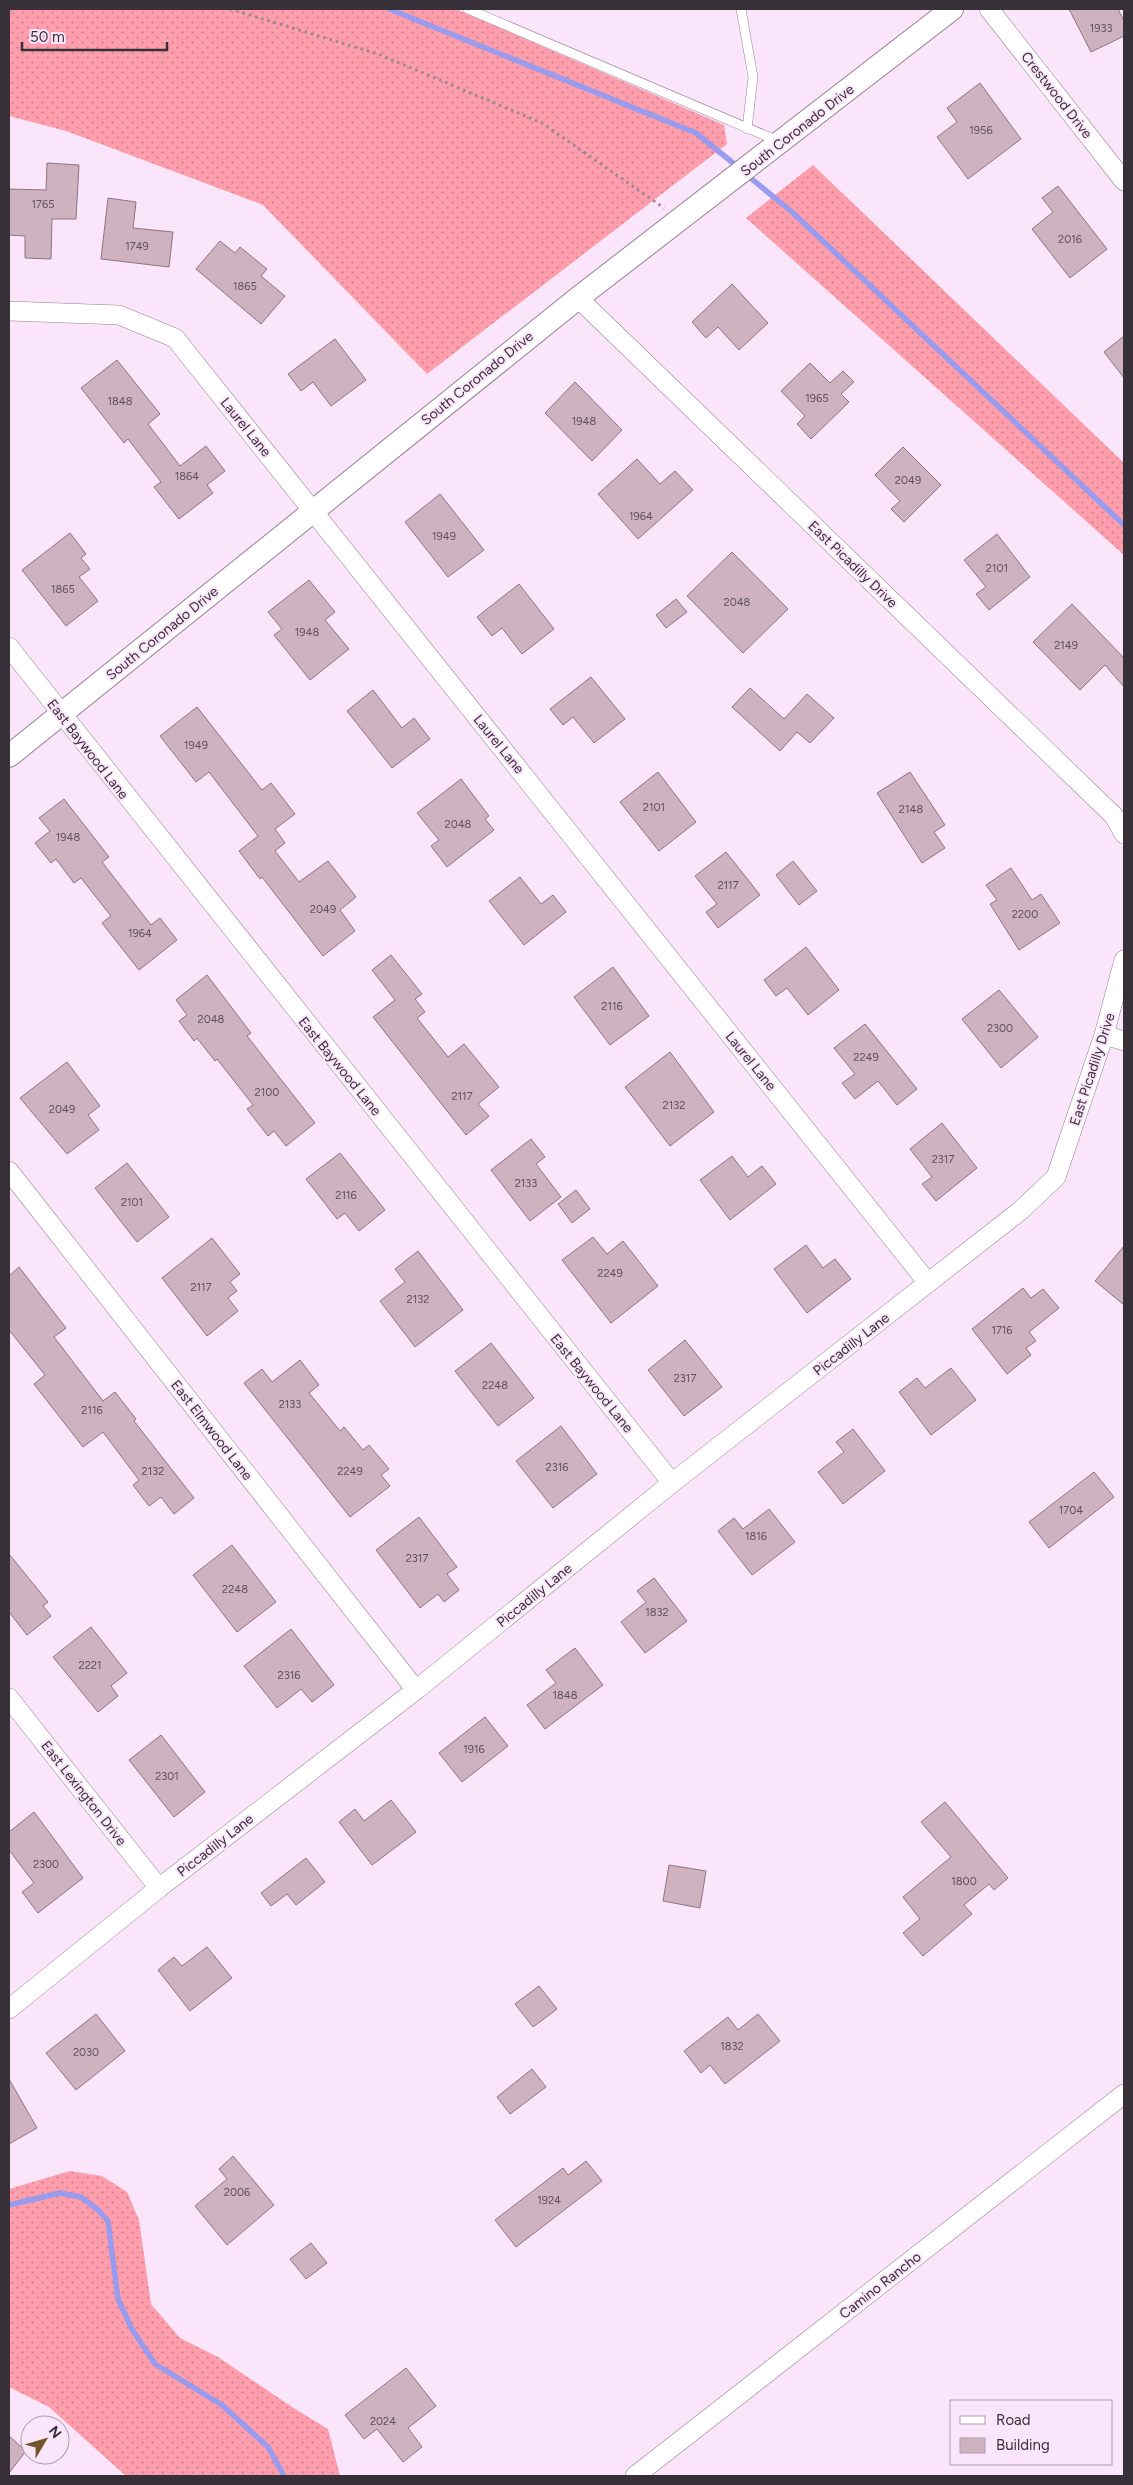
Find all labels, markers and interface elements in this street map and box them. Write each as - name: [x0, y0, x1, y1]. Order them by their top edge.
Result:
- scale bar: [22, 20, 168, 52]
- house number: 1933: [1090, 22, 1112, 35]
- text: 50 m: [30, 28, 65, 46]
- street label: Crestwood Drive: [1017, 49, 1096, 142]
- street label: South Coronado Drive: [737, 81, 858, 180]
- house number: 1956: [969, 124, 993, 137]
- house number: 1765: [31, 198, 55, 211]
- house number: 2016: [1058, 233, 1082, 246]
- house number: 1749: [125, 240, 149, 253]
- house number: 1865: [233, 280, 257, 293]
- street label: South Coronado Drive: [418, 328, 537, 429]
- house number: 1965: [805, 392, 829, 405]
- street label: Laurel Lane: [217, 394, 275, 461]
- house number: 1848: [108, 395, 133, 408]
- house number: 1948: [572, 415, 596, 428]
- house number: 1864: [175, 470, 199, 483]
- house number: 2049: [895, 474, 921, 487]
- house number: 1964: [629, 510, 653, 523]
- street label: East Picadilly Drive: [804, 517, 901, 612]
- house number: 1949: [432, 530, 456, 543]
- house number: 2101: [986, 562, 1008, 575]
- house number: 1865: [51, 583, 75, 596]
- street label: South Coronado Drive: [103, 583, 222, 684]
- house number: 2048: [724, 596, 751, 609]
- house number: 1948: [295, 626, 319, 639]
- house number: 2149: [1054, 639, 1078, 652]
- street label: East Baywood Lane: [43, 696, 132, 803]
- street label: Laurel Lane: [470, 711, 528, 778]
- house number: 1949: [184, 739, 208, 752]
- house number: 2101: [643, 801, 665, 814]
- house number: 2148: [899, 803, 923, 816]
- house number: 2048: [445, 818, 472, 831]
- house number: 1948: [56, 831, 80, 844]
- house number: 2117: [717, 879, 739, 892]
- house number: 2049: [310, 903, 336, 916]
- house number: 2200: [1012, 908, 1038, 921]
- house number: 1964: [128, 927, 152, 940]
- house number: 2116: [601, 1000, 623, 1013]
- street label: East Picadilly Drive: [1066, 1010, 1119, 1128]
- house number: 2048: [198, 1013, 225, 1026]
- street label: East Baywood Lane: [295, 1013, 385, 1119]
- house number: 2300: [987, 1022, 1013, 1035]
- street label: Laurel Lane: [722, 1028, 780, 1095]
- house number: 2249: [853, 1051, 879, 1064]
- house number: 2100: [255, 1086, 279, 1099]
- house number: 2117: [451, 1090, 473, 1103]
- house number: 2132: [663, 1099, 685, 1112]
- house number: 2049: [49, 1103, 75, 1116]
- house number: 2317: [932, 1153, 954, 1166]
- house number: 2133: [515, 1177, 537, 1190]
- house number: 2116: [335, 1189, 357, 1202]
- house number: 2101: [121, 1196, 143, 1209]
- house number: 2249: [597, 1267, 623, 1280]
- house number: 2117: [190, 1281, 212, 1294]
- house number: 2132: [407, 1293, 429, 1306]
- street label: Piccadilly Lane: [810, 1309, 893, 1379]
- house number: 1716: [991, 1324, 1013, 1337]
- street label: East Baywood Lane: [547, 1330, 637, 1436]
- house number: 2317: [674, 1372, 696, 1385]
- street label: East Elmwood Lane: [167, 1377, 256, 1484]
- house number: 2248: [482, 1379, 508, 1392]
- house number: 2133: [279, 1398, 301, 1411]
- house number: 2116: [81, 1404, 103, 1417]
- house number: 2316: [546, 1461, 568, 1474]
- house number: 2132: [142, 1465, 164, 1478]
- house number: 2249: [337, 1465, 363, 1478]
- house number: 1704: [1059, 1504, 1083, 1517]
- house number: 1816: [745, 1530, 767, 1543]
- house number: 2317: [406, 1552, 428, 1565]
- street label: Piccadilly Lane: [493, 1560, 576, 1631]
- house number: 2248: [222, 1583, 248, 1596]
- house number: 1832: [645, 1606, 669, 1619]
- house number: 2221: [79, 1659, 102, 1672]
- house number: 2316: [278, 1669, 300, 1682]
- house number: 1848: [553, 1689, 578, 1702]
- street label: East Lexington Drive: [37, 1737, 130, 1849]
- house number: 1916: [463, 1743, 485, 1756]
- house number: 2301: [155, 1770, 179, 1783]
- street label: Piccadilly Lane: [174, 1810, 257, 1880]
- house number: 2300: [33, 1858, 59, 1871]
- house number: 1800: [951, 1875, 977, 1888]
- house number: 1832: [720, 2040, 744, 2053]
- house number: 2030: [73, 2046, 99, 2059]
- house number: 2006: [224, 2186, 250, 2199]
- house number: 1924: [537, 2194, 561, 2207]
- street label: Camino Rancho: [836, 2248, 925, 2323]
- legend: [950, 2400, 1113, 2465]
- text: Road: [996, 2411, 1031, 2429]
- north arrow: [20, 2415, 70, 2465]
- house number: 2024: [370, 2415, 396, 2428]
- text: N: [45, 2423, 65, 2442]
- text: Building: [996, 2436, 1050, 2454]

